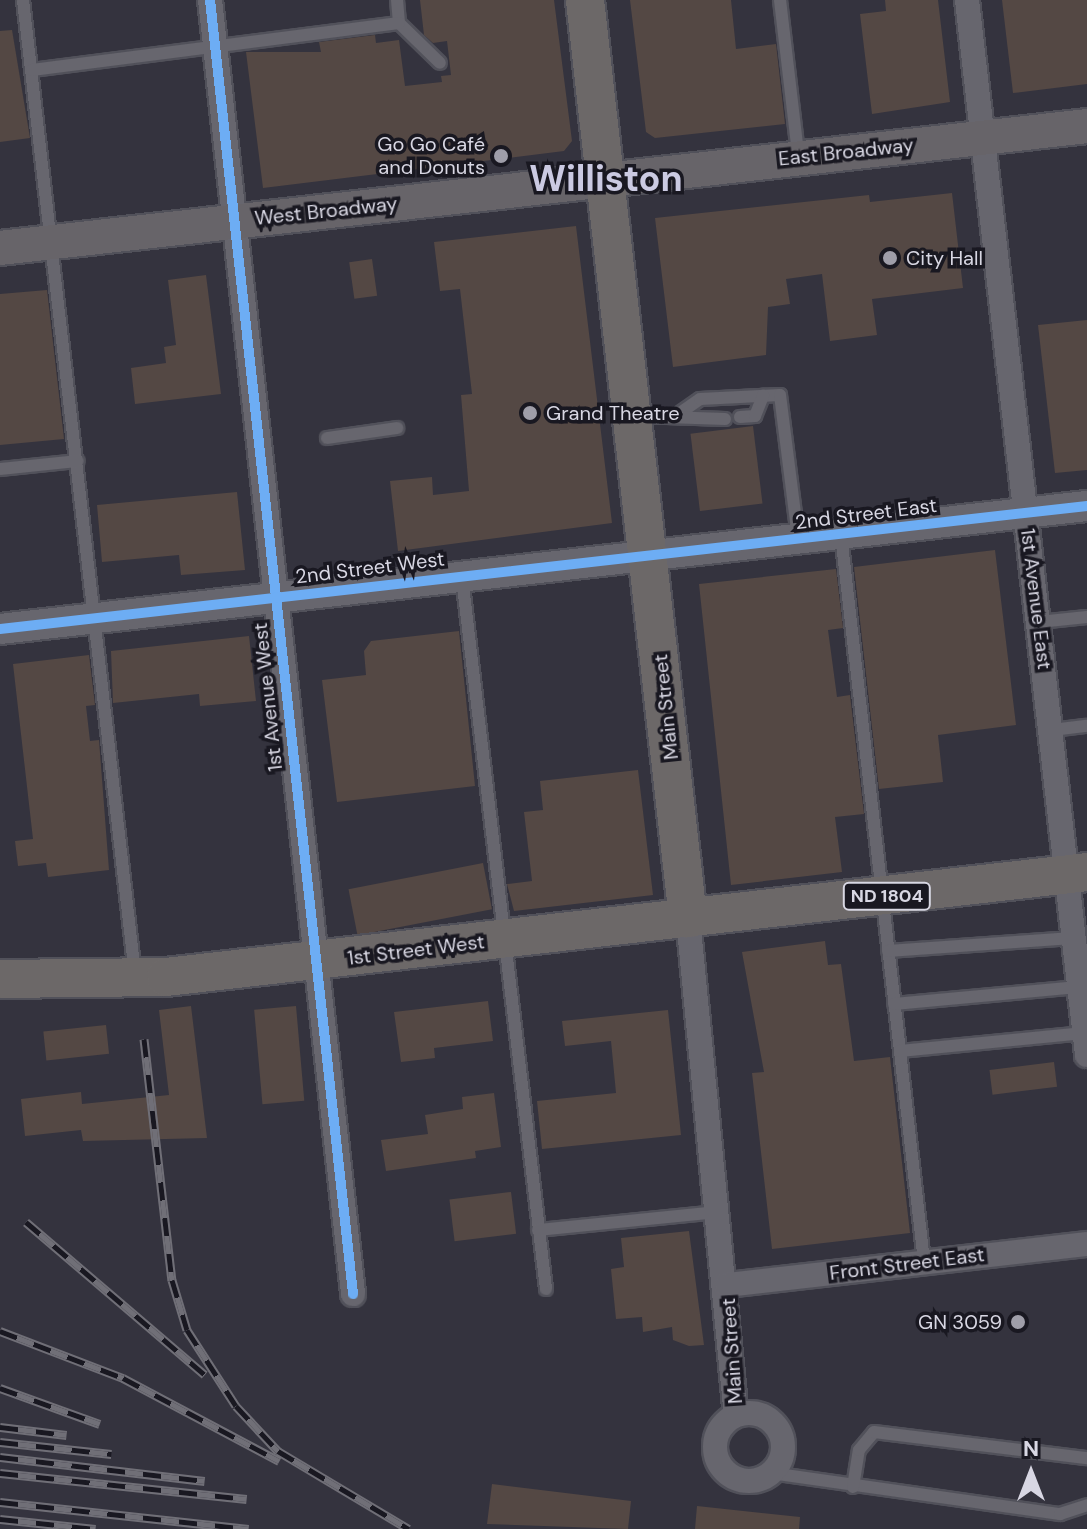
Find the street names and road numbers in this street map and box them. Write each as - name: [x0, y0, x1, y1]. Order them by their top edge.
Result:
- street label: East Broadway: [777, 133, 915, 171]
- street label: West Broadway: [253, 192, 399, 230]
- street label: 2nd Street East: [794, 493, 938, 535]
- street label: 1st Avenue East: [1015, 527, 1057, 671]
- street label: 2nd Street West: [294, 547, 446, 589]
- street label: 1st Avenue West: [248, 621, 288, 773]
- street label: Main Street: [649, 653, 683, 761]
- road number: ND 1804: [841, 882, 933, 910]
- street label: 1st Street West: [346, 930, 486, 970]
- street label: Front Street East: [828, 1243, 986, 1285]
- street label: Main Street: [716, 1297, 748, 1405]

